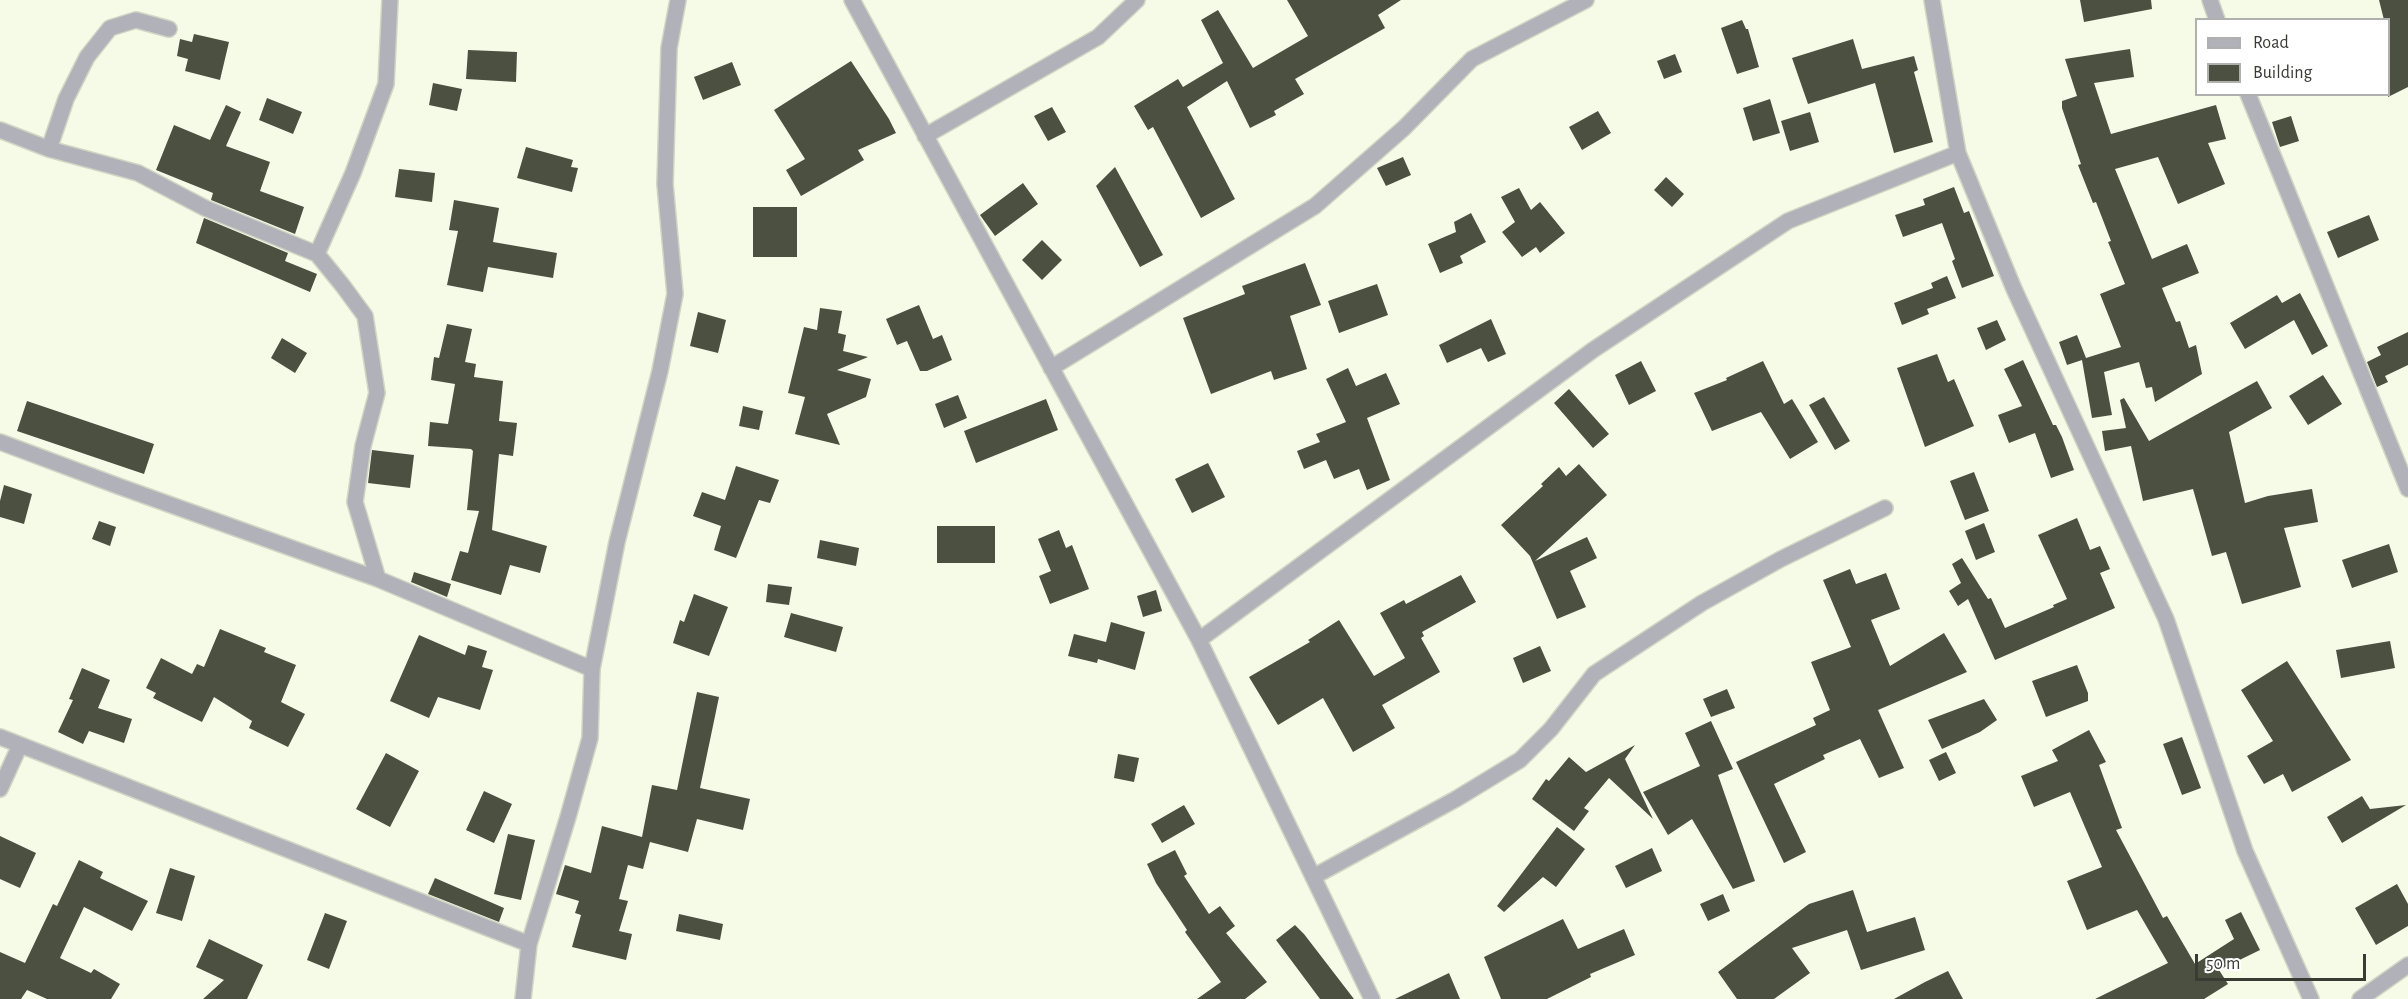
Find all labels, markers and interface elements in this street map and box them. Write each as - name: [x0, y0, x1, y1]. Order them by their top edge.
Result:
- legend: [2195, 18, 2390, 96]
- text: Road: [2253, 34, 2289, 52]
- text: Building: [2253, 64, 2312, 82]
- scale bar: [2198, 942, 2369, 980]
- text: 50 m: [2206, 955, 2240, 973]

